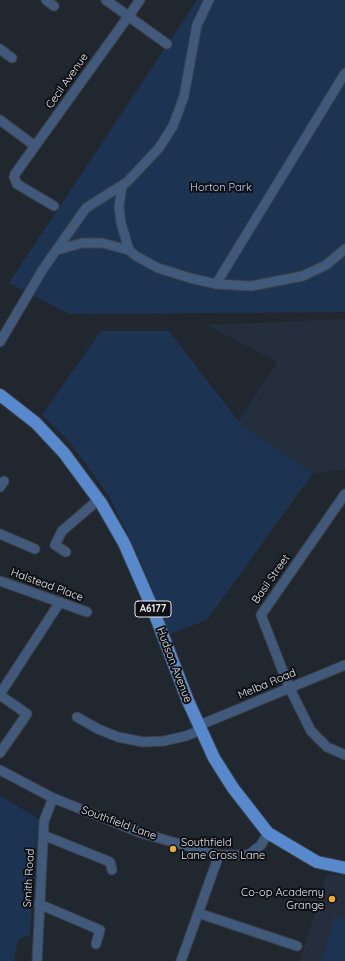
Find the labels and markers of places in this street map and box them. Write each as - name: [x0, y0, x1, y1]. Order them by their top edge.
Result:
- place label: Southfield Lane Cross Lane: [181, 836, 265, 862]
- marker: Southfield Lane Cross Lane: [168, 844, 178, 854]
- place label: Co-op Academy Grange: [241, 886, 324, 912]
- marker: Co-op Academy Grange: [327, 894, 337, 904]

